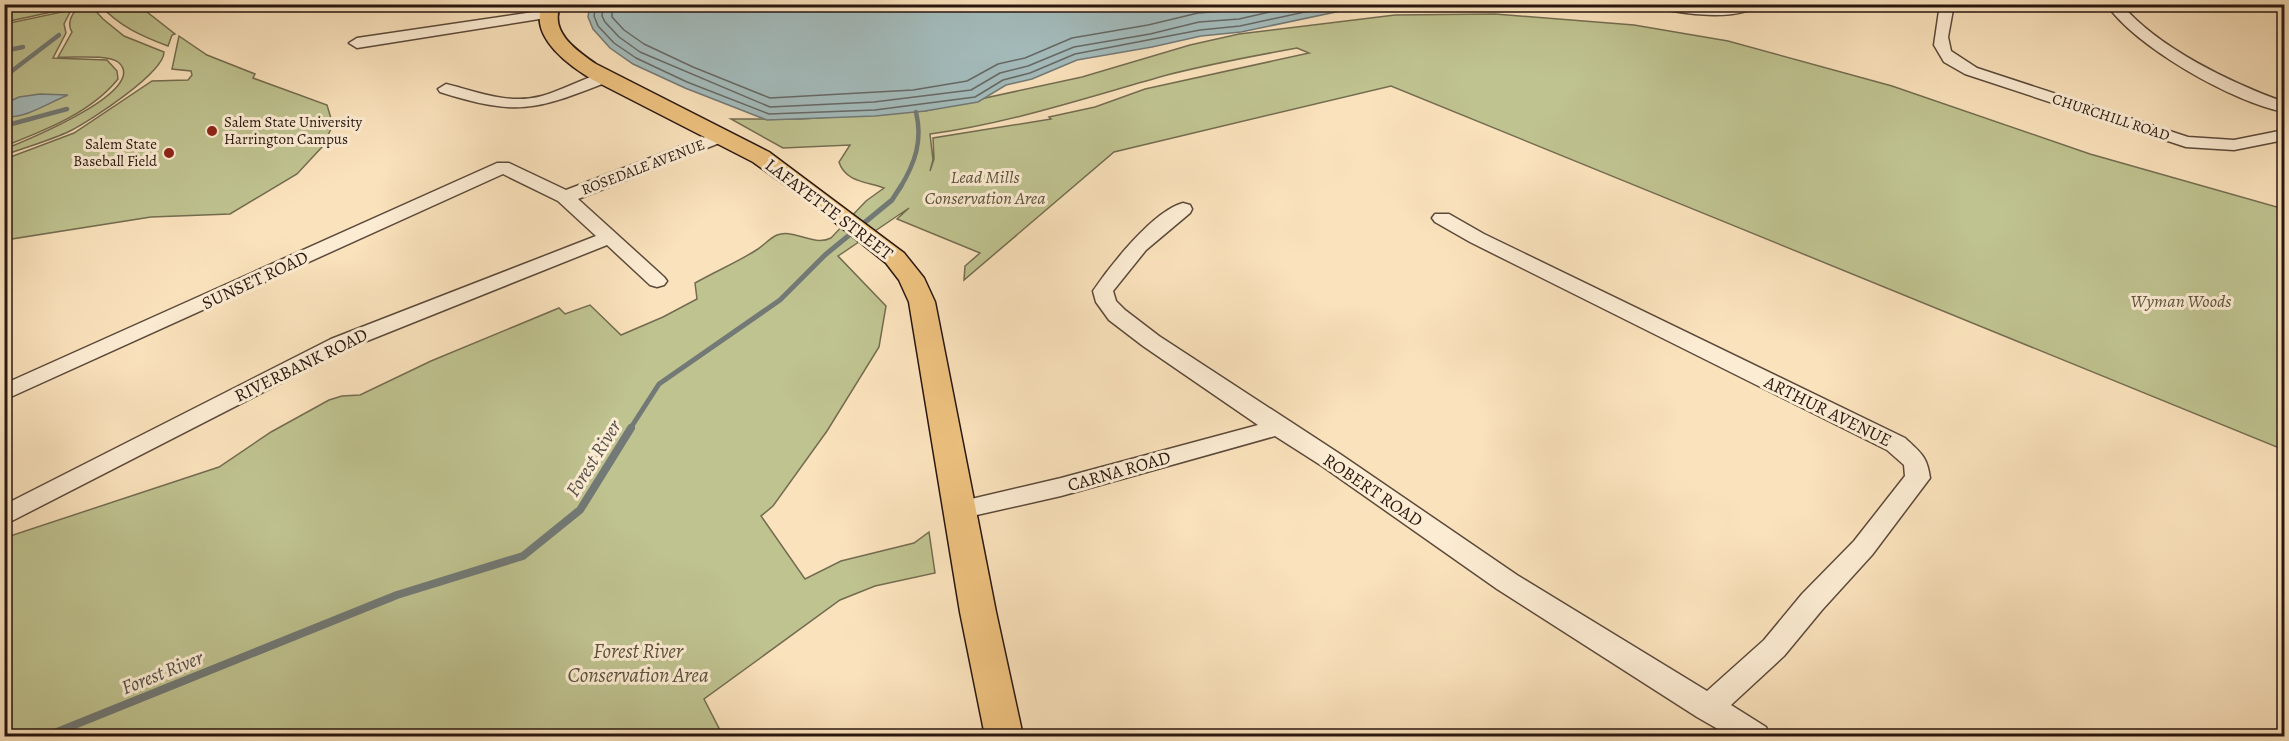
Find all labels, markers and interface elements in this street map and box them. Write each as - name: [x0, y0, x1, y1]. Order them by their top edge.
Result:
- street label: CHURCHILL ROAD: [2050, 89, 2172, 145]
- place label: Salem State University Harrington Campus: [224, 112, 362, 149]
- marker: Salem State University Harrington Campus: [205, 124, 219, 138]
- place label: Salem State Baseball Field: [73, 134, 158, 171]
- street label: ROSEDALE AVENUE: [578, 134, 708, 200]
- marker: Salem State Baseball Field: [162, 146, 176, 160]
- street label: LAFAYETTE STREET: [760, 153, 898, 265]
- park label: Lead Mills Conservation Area: [925, 165, 1045, 210]
- street label: SUNSET ROAD: [198, 245, 312, 315]
- park label: Wyman Woods: [2131, 289, 2231, 313]
- street label: RIVERBANK ROAD: [230, 322, 372, 408]
- street label: ARTHUR AVENUE: [1759, 369, 1896, 452]
- water label: Forest River: [559, 414, 628, 502]
- street label: CARNA ROAD: [1065, 445, 1173, 497]
- street label: ROBERT ROAD: [1318, 448, 1428, 532]
- park label: Forest River Conservation Area: [567, 637, 709, 689]
- water label: Forest River: [117, 643, 208, 701]

